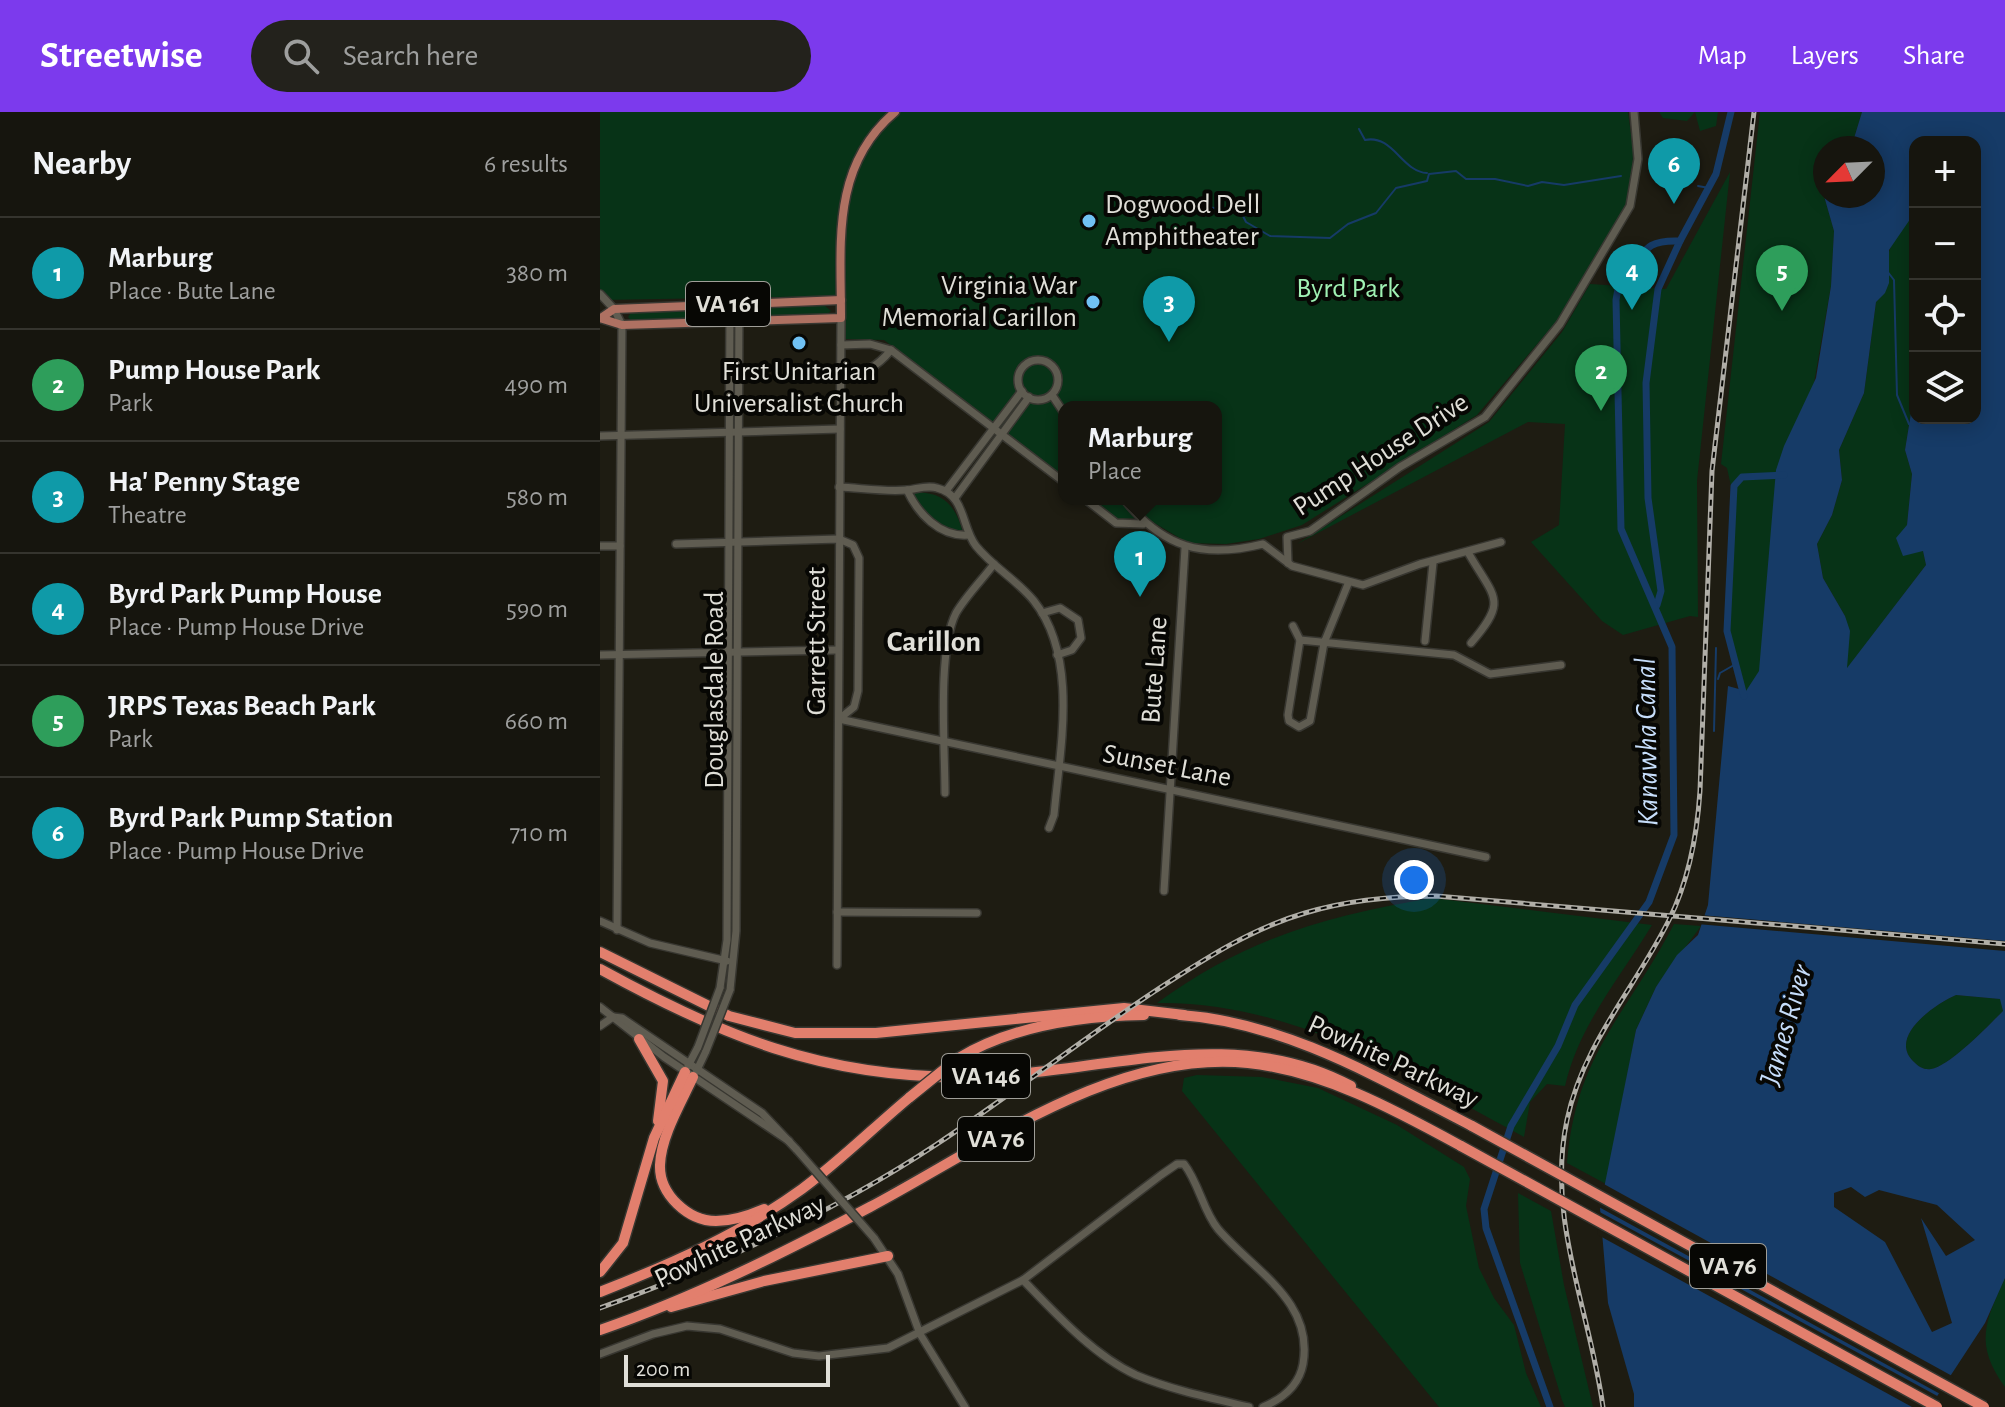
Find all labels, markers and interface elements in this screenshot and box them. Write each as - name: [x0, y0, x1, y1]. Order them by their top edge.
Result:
- search box: [251, 20, 811, 92]
- icon: search: [279, 34, 323, 78]
- text: Streetwise: [40, 37, 203, 75]
- text: Search here: [343, 41, 478, 71]
- text: Map: [1698, 42, 1747, 70]
- text: Layers: [1791, 42, 1859, 70]
- text: Share: [1903, 42, 1965, 70]
- north arrow: [1813, 136, 1885, 208]
- map controls: [1909, 136, 1981, 424]
- button: +: [1909, 136, 1981, 208]
- pin: 6: [1648, 138, 1700, 204]
- text: Nearby: [32, 147, 131, 181]
- text: 6 results: [484, 151, 568, 177]
- place label: Dogwood Dell Amphitheater: [1105, 191, 1260, 251]
- button: −: [1909, 208, 1981, 280]
- marker: Dogwood Dell Amphitheater: [1080, 212, 1098, 230]
- text: Marburg: [108, 243, 213, 273]
- pin: 4: [1606, 244, 1658, 310]
- pin: 5: [1756, 245, 1808, 311]
- text: 1: [53, 260, 63, 286]
- text: 380 m: [506, 260, 568, 286]
- place label: Virginia War Memorial Carillon: [882, 272, 1077, 332]
- park label: Byrd Park: [1296, 275, 1400, 303]
- pin: 3: [1143, 276, 1195, 342]
- text: Place · Bute Lane: [108, 278, 276, 304]
- button: locate: [1909, 280, 1981, 352]
- road number: VA 161: [686, 282, 770, 326]
- marker: Virginia War Memorial Carillon: [1084, 293, 1102, 311]
- marker: First Unitarian Universalist Church: [790, 334, 808, 352]
- pin: 2: [1575, 345, 1627, 411]
- button: layers: [1909, 352, 1981, 424]
- text: Pump House Park: [108, 355, 320, 385]
- place label: First Unitarian Universalist Church: [694, 358, 904, 418]
- text: 2: [52, 372, 64, 398]
- text: 490 m: [504, 372, 568, 398]
- street label: Pump House Drive: [1289, 388, 1473, 522]
- text: Park: [108, 390, 153, 416]
- popup: [1058, 401, 1222, 505]
- text: Marburg: [1088, 423, 1192, 453]
- text: Place: [1088, 458, 1142, 484]
- text: Ha' Penny Stage: [108, 467, 300, 497]
- text: 3: [52, 484, 64, 510]
- text: 580 m: [506, 484, 568, 510]
- text: Theatre: [108, 502, 187, 528]
- pin: 1: [1114, 531, 1166, 597]
- street label: Garrett Street: [803, 567, 831, 715]
- text: Byrd Park Pump House: [108, 579, 382, 609]
- street label: Douglasdale Road: [701, 591, 729, 789]
- text: 4: [51, 596, 65, 622]
- text: 590 m: [506, 596, 568, 622]
- text: Place · Pump House Drive: [108, 614, 364, 640]
- street label: Bute Lane: [1137, 616, 1173, 724]
- district label: Carillon: [887, 627, 981, 657]
- water label: Kanawha Canal: [1631, 657, 1663, 827]
- text: JRPS Texas Beach Park: [108, 691, 376, 721]
- text: 5: [52, 708, 64, 734]
- text: 660 m: [505, 708, 568, 734]
- text: Park: [108, 726, 153, 752]
- street label: Sunset Lane: [1100, 740, 1234, 792]
- text: Byrd Park Pump Station: [108, 803, 393, 833]
- text: 6: [52, 820, 64, 846]
- text: 710 m: [509, 820, 568, 846]
- text: Place · Pump House Drive: [108, 838, 364, 864]
- your location: [1394, 860, 1434, 900]
- water label: James River: [1754, 960, 1818, 1089]
- street label: Powhite Parkway: [1304, 1010, 1482, 1114]
- road number: VA 146: [942, 1054, 1030, 1098]
- road number: VA 76: [958, 1117, 1034, 1161]
- street label: Powhite Parkway: [651, 1190, 829, 1294]
- road number: VA 76: [1690, 1244, 1766, 1288]
- scale bar: [624, 1351, 830, 1387]
- text: 200 m: [636, 1358, 690, 1380]

